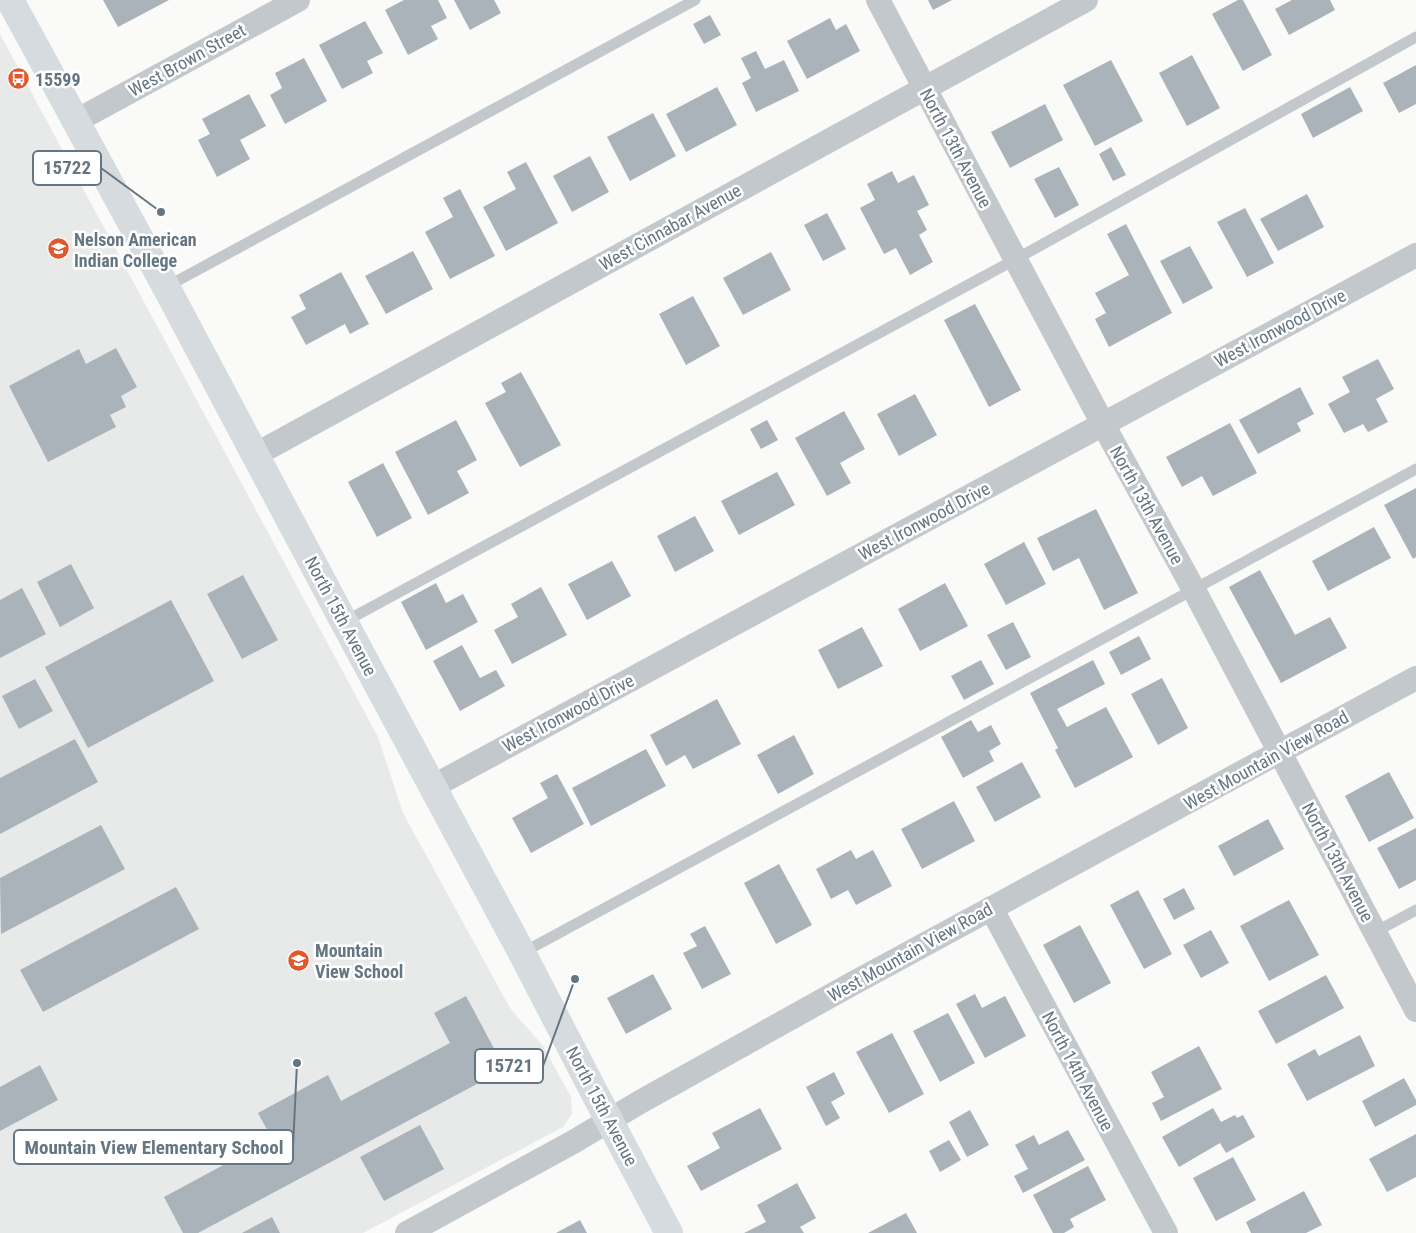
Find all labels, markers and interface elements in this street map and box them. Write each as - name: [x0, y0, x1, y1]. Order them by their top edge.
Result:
- street label: West Brown Street: [125, 19, 249, 101]
- bus stop icon: 15599: [7, 67, 31, 91]
- place label: 15599: [35, 69, 80, 90]
- street label: North 13th Avenue: [916, 85, 996, 211]
- callout: 15722: [33, 151, 101, 185]
- text: 15722: [43, 156, 91, 179]
- street label: West Cinnabar Avenue: [595, 179, 745, 275]
- place label: Nelson American Indian College: [74, 229, 197, 271]
- school or university icon: Nelson American Indian College: [46, 237, 70, 261]
- street label: West Ironwood Drive: [1211, 284, 1349, 372]
- street label: North 13th Avenue: [1106, 442, 1188, 568]
- street label: West Ironwood Drive: [855, 477, 993, 565]
- street label: North 15th Avenue: [301, 553, 381, 679]
- street label: West Ironwood Drive: [499, 669, 637, 757]
- street label: West Mountain View Road: [1180, 706, 1352, 814]
- street label: North 13th Avenue: [1298, 799, 1378, 925]
- street label: West Mountain View Road: [824, 898, 996, 1006]
- place label: Mountain View School: [315, 940, 403, 982]
- school or university icon: Mountain View School: [287, 948, 311, 972]
- street label: North 14th Avenue: [1038, 1008, 1118, 1134]
- street label: North 15th Avenue: [562, 1043, 642, 1169]
- callout: 15721: [475, 1049, 543, 1083]
- text: 15721: [485, 1054, 533, 1077]
- callout: Mountain View Elementary School: [14, 1130, 293, 1164]
- text: Mountain View Elementary School: [25, 1136, 283, 1159]

